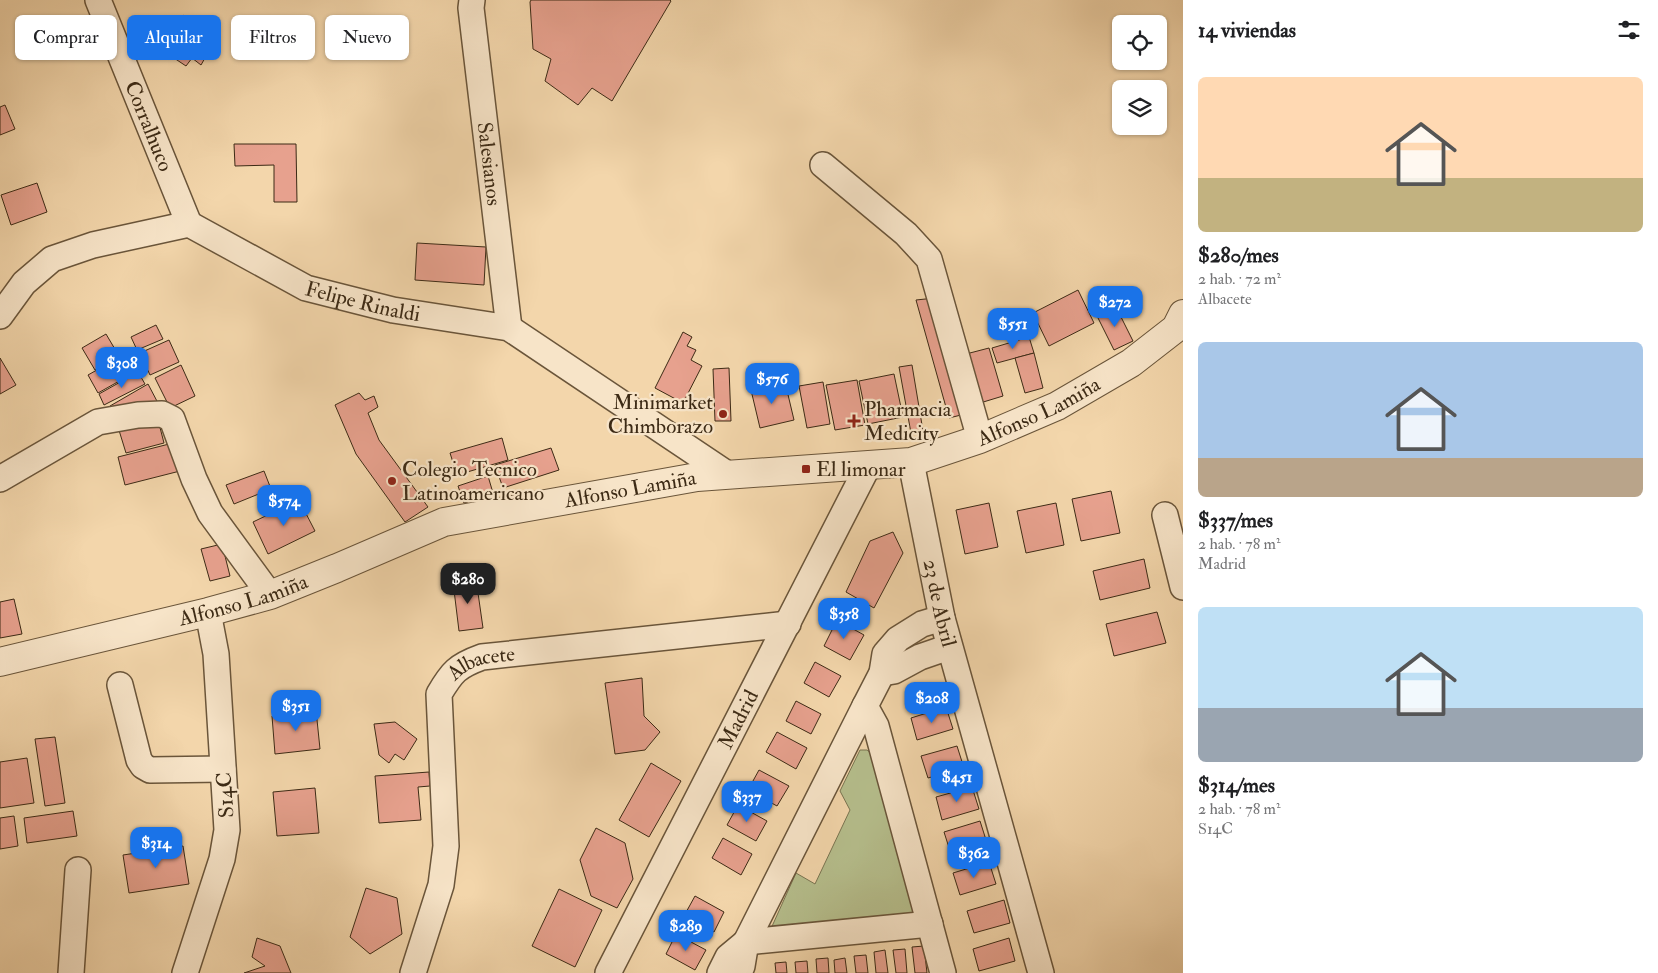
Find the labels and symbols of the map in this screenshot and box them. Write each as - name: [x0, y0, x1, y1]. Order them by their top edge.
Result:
- street label: Corralhuco: [118, 77, 179, 175]
- street label: Salesianos: [471, 121, 507, 207]
- street label: Felipe Rinaldi: [302, 275, 422, 328]
- pin: $272: [1085, 286, 1145, 328]
- pin: $551: [983, 308, 1043, 350]
- pin: $308: [92, 346, 152, 389]
- pin: $576: [742, 362, 802, 405]
- street label: Alfonso Lamiña: [972, 371, 1106, 453]
- place label: Minimarket Chimborazo: [608, 389, 713, 440]
- place label: Pharmacia Medicity: [864, 396, 952, 447]
- marker: Minimarket Chimborazo: [717, 408, 729, 420]
- marker: Pharmacia Medicity: [848, 415, 860, 427]
- place label: Colegio Tecnico Latinoamericano: [402, 456, 544, 507]
- place label: El limonar: [816, 456, 906, 483]
- marker: El limonar: [800, 463, 812, 475]
- street label: Alfonso Lamiña: [561, 464, 699, 515]
- marker: Colegio Tecnico Latinoamericano: [386, 475, 398, 487]
- pin: $574: [254, 484, 314, 527]
- street label: 23 de Abril: [917, 557, 963, 651]
- pin: $280: [438, 562, 498, 605]
- street label: Alfonso Lamiña: [175, 568, 312, 633]
- pin: $358: [814, 598, 874, 640]
- street label: Albacete: [440, 641, 516, 687]
- pin: $208: [902, 682, 962, 724]
- street label: Madrid: [712, 685, 765, 754]
- pin: $351: [266, 690, 326, 732]
- pin: $451: [927, 760, 987, 803]
- street label: S14C: [210, 771, 241, 819]
- pin: $337: [717, 780, 777, 823]
- pin: $314: [126, 826, 186, 869]
- pin: $362: [944, 836, 1004, 879]
- pin: $289: [656, 910, 716, 952]

